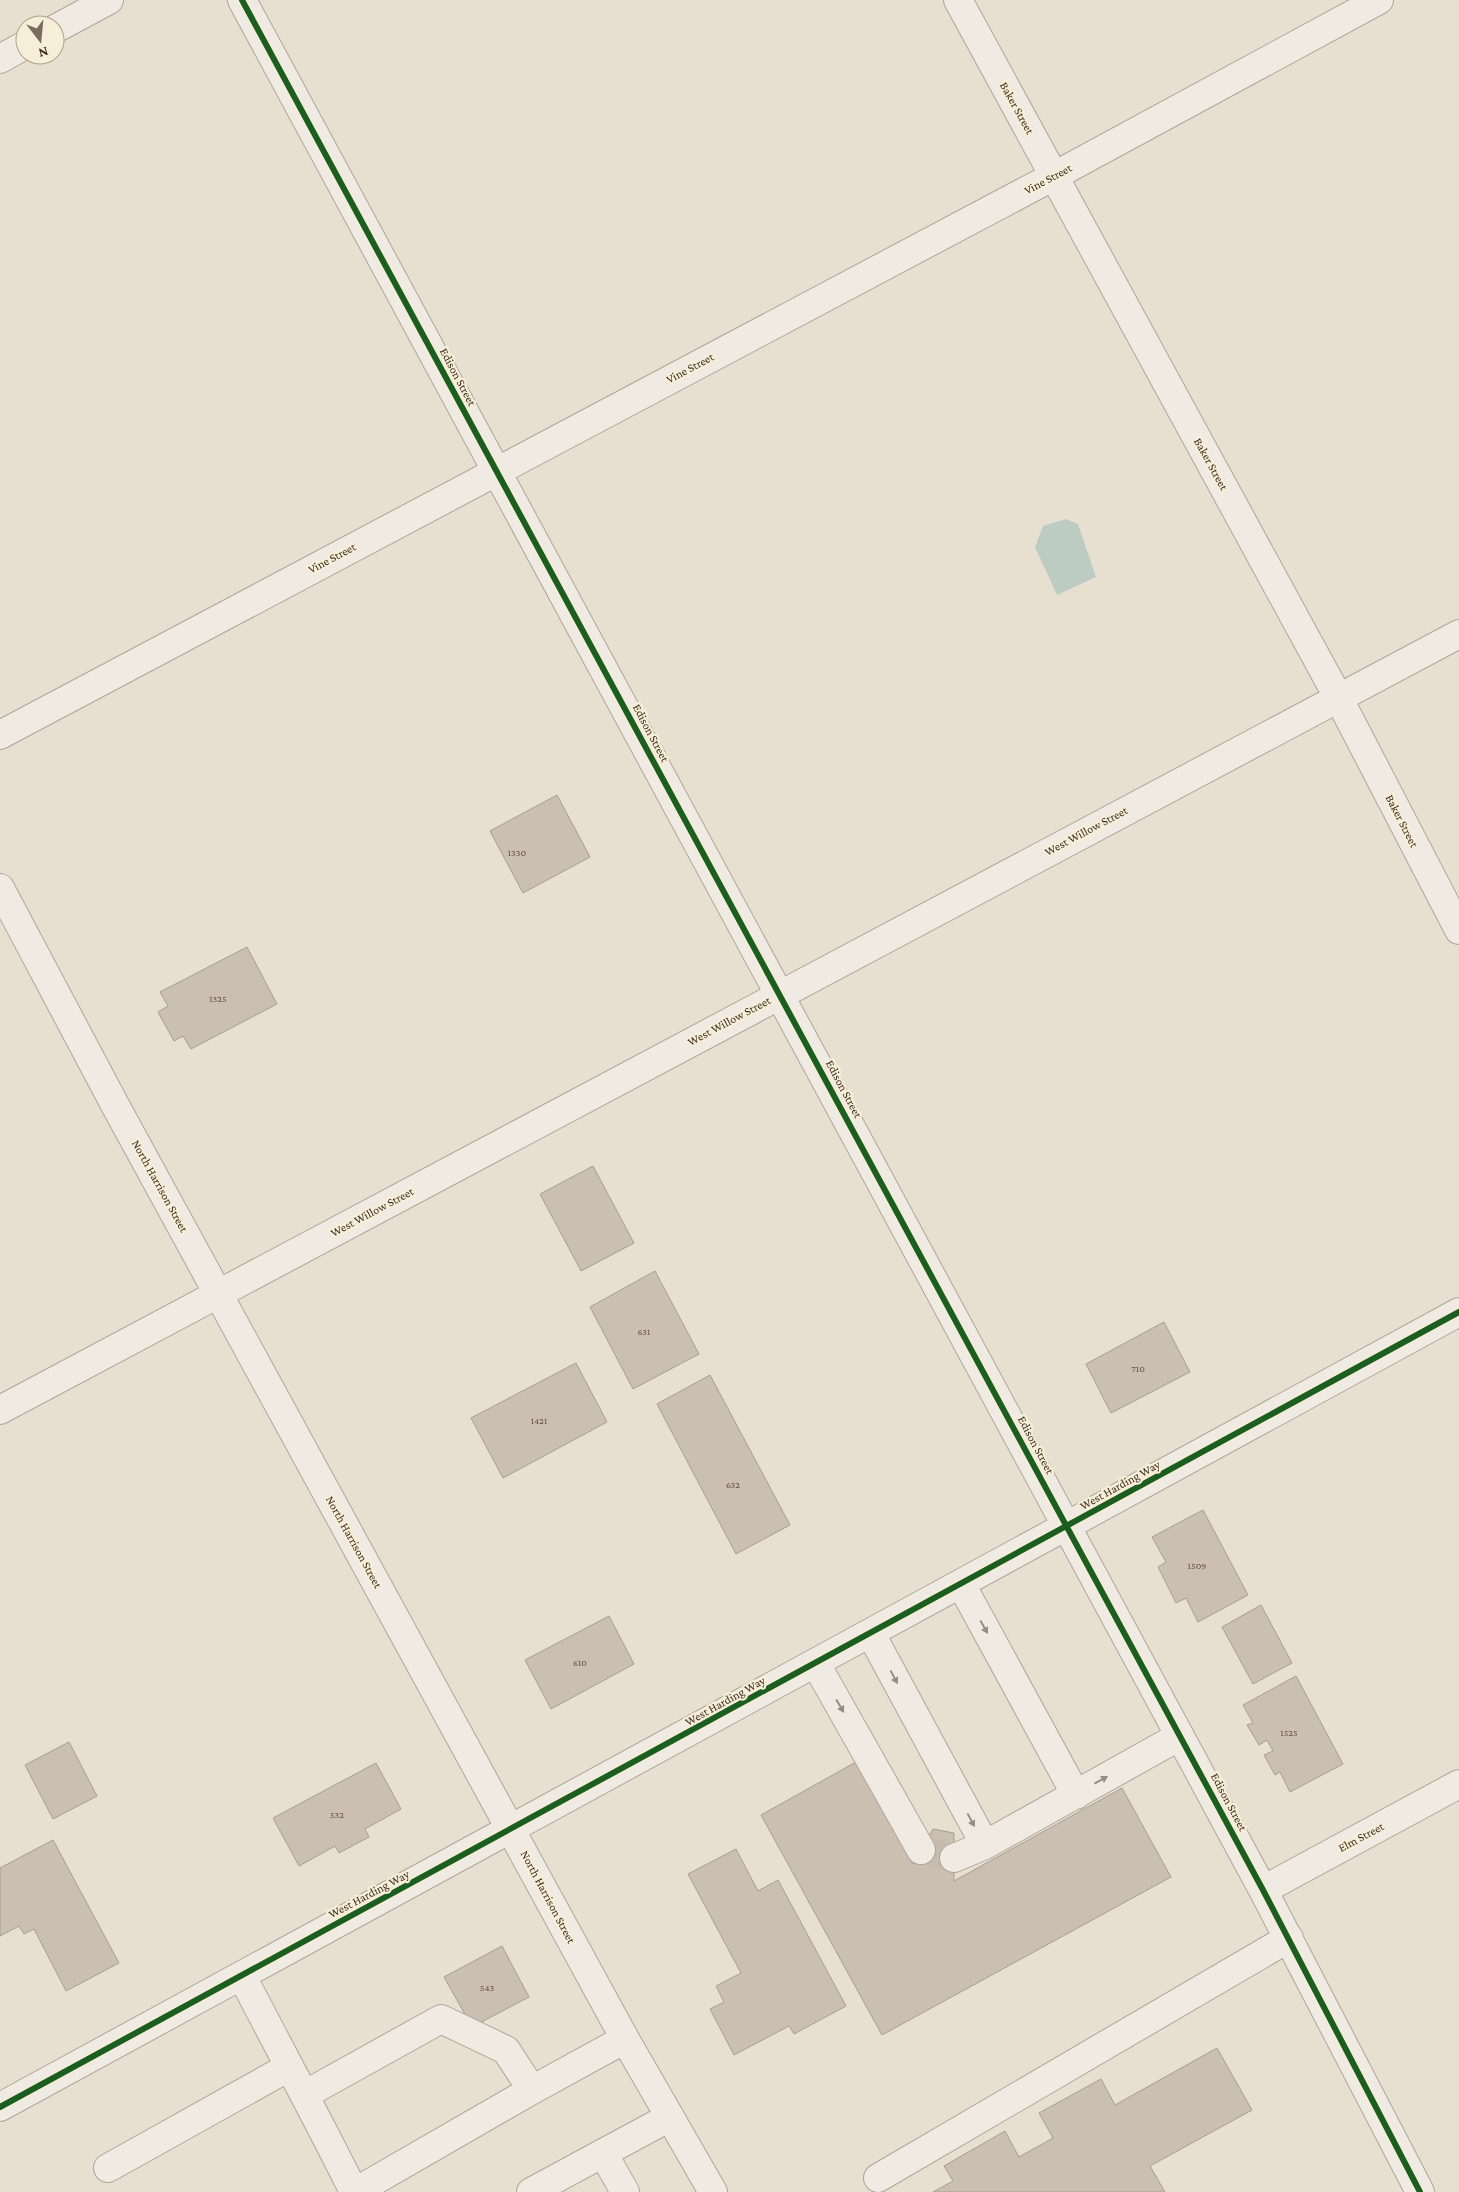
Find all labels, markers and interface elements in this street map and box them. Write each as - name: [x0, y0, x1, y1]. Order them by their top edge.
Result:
- north arrow: [15, 15, 65, 65]
- text: N: [36, 43, 50, 62]
- street label: Baker Street: [997, 79, 1038, 138]
- street label: Vine Street: [1022, 160, 1075, 197]
- street label: Edison Street: [437, 346, 480, 409]
- street label: Vine Street: [664, 349, 717, 386]
- street label: Baker Street: [1191, 435, 1232, 494]
- street label: Vine Street: [306, 539, 359, 576]
- street label: Edison Street: [630, 702, 673, 765]
- street label: Baker Street: [1383, 792, 1422, 851]
- street label: West Willow Street: [1042, 803, 1131, 859]
- house number: 1330: [508, 847, 527, 858]
- house number: 1325: [209, 993, 227, 1004]
- street label: West Willow Street: [685, 993, 774, 1049]
- street label: Edison Street: [823, 1058, 866, 1121]
- street label: North Harrison Street: [129, 1137, 192, 1235]
- street label: West Willow Street: [328, 1184, 417, 1240]
- house number: 631: [638, 1326, 650, 1337]
- house number: 710: [1131, 1363, 1145, 1374]
- street label: Edison Street: [1015, 1414, 1058, 1477]
- house number: 1421: [531, 1415, 547, 1426]
- street label: West Harding Way: [1077, 1457, 1163, 1513]
- house number: 632: [726, 1479, 740, 1490]
- street label: North Harrison Street: [323, 1493, 386, 1591]
- house number: 1509: [1188, 1560, 1206, 1571]
- one-way arrow: [980, 1620, 988, 1634]
- house number: 610: [573, 1657, 587, 1668]
- one-way arrow: [890, 1669, 898, 1684]
- street label: West Harding Way: [682, 1673, 768, 1729]
- one-way arrow: [836, 1699, 844, 1714]
- house number: 1525: [1280, 1727, 1298, 1738]
- street label: Edison Street: [1208, 1771, 1251, 1834]
- one-way arrow: [1095, 1776, 1108, 1785]
- house number: 532: [330, 1809, 344, 1820]
- one-way arrow: [967, 1812, 975, 1827]
- street label: Elm Street: [1336, 1819, 1387, 1855]
- street label: North Harrison Street: [518, 1848, 579, 1947]
- street label: West Harding Way: [326, 1867, 412, 1921]
- house number: 543: [480, 1982, 494, 1993]

